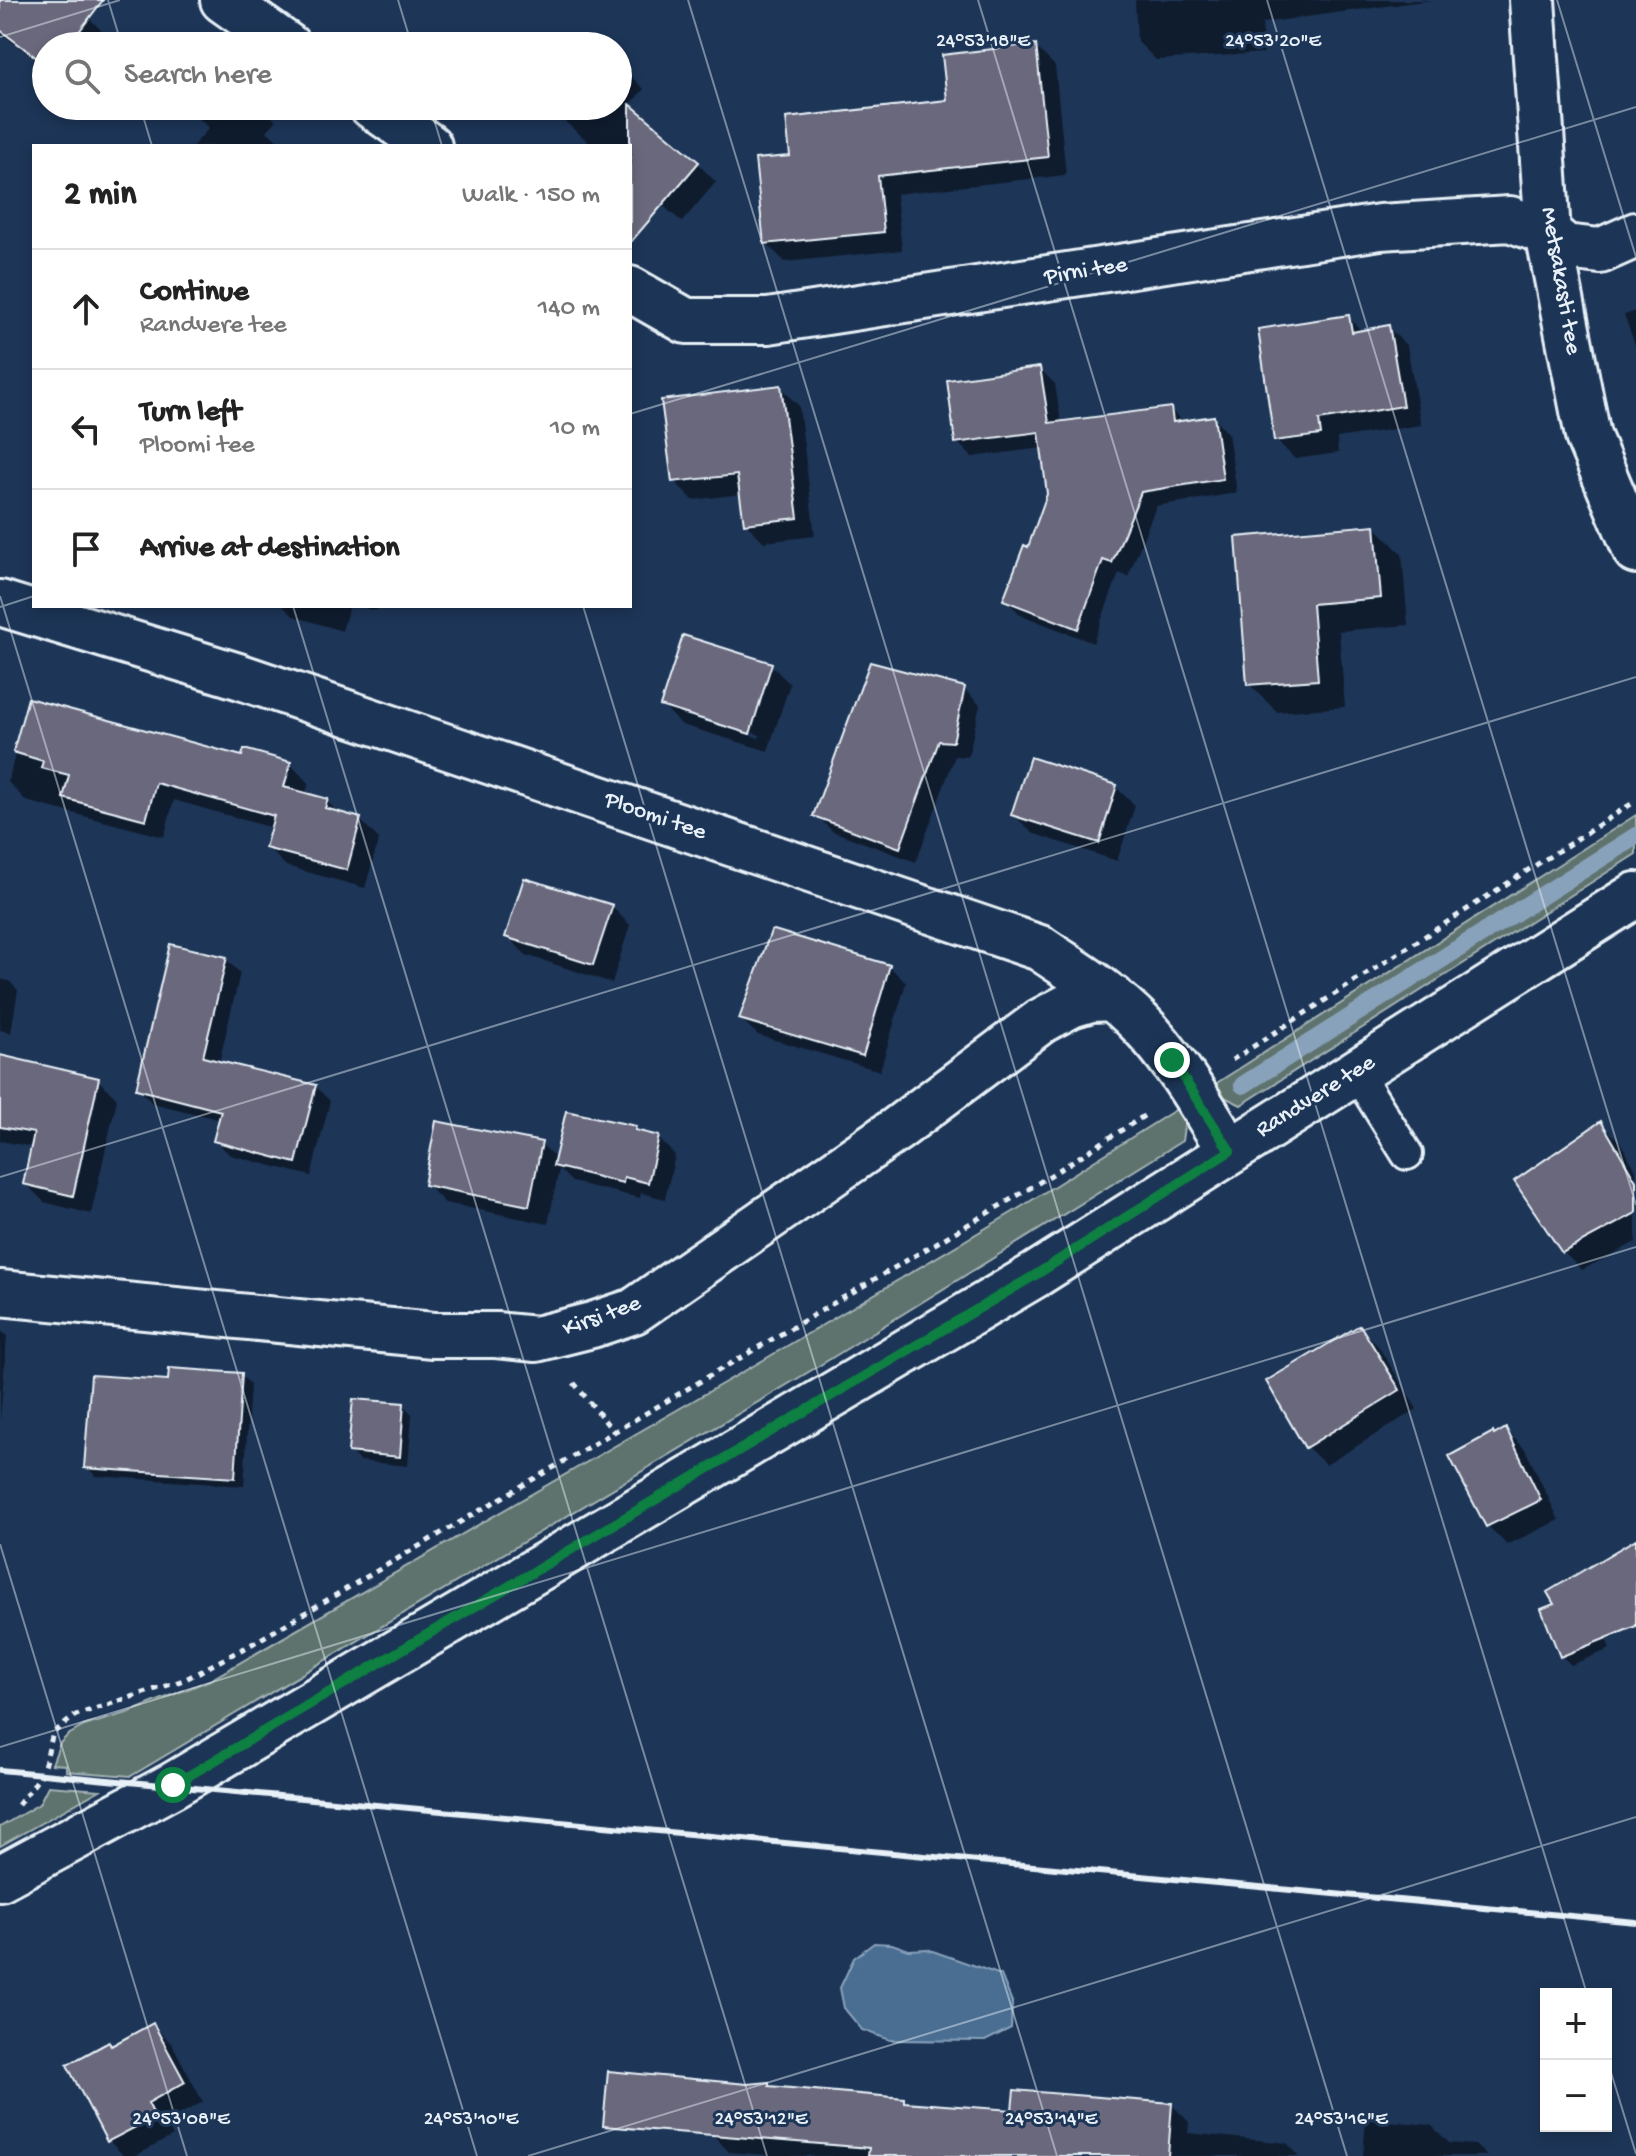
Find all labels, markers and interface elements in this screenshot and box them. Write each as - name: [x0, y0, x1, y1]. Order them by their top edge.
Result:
- text: 24°53'18"E: [936, 31, 1032, 54]
- text: 24°53'20"E: [1225, 31, 1323, 54]
- search box: [32, 32, 632, 120]
- icon: search: [60, 54, 104, 98]
- text: Search here: [124, 59, 272, 94]
- text: 2 min: [64, 176, 136, 216]
- text: Walk · 150 m: [462, 181, 600, 212]
- street label: Metsakasti tee: [1533, 205, 1587, 358]
- street label: Pirni tee: [1041, 251, 1130, 293]
- text: Continue: [140, 276, 249, 311]
- icon: ahead: [64, 287, 108, 331]
- text: 140 m: [538, 294, 600, 325]
- text: Randvere tee: [140, 311, 287, 342]
- text: Turn left: [140, 396, 241, 431]
- icon: left: [64, 407, 108, 451]
- text: 10 m: [550, 414, 600, 445]
- text: Ploomi tee: [140, 431, 255, 462]
- icon: arrive: [64, 527, 108, 571]
- text: Arrive at destination: [140, 532, 400, 567]
- street label: Ploomi tee: [599, 786, 710, 848]
- route end: [1154, 1042, 1190, 1078]
- street label: Randvere tee: [1251, 1048, 1382, 1145]
- street label: Kirsi tee: [559, 1289, 646, 1345]
- route start: [155, 1767, 191, 1803]
- map controls: [1540, 1988, 1612, 2132]
- button: +: [1540, 1988, 1612, 2060]
- button: −: [1540, 2060, 1612, 2132]
- text: 24°53'08"E: [132, 2109, 231, 2132]
- text: 24°53'10"E: [424, 2109, 520, 2132]
- text: 24°53'12"E: [715, 2109, 809, 2132]
- text: 24°53'14"E: [1005, 2109, 1099, 2132]
- text: 24°53'16"E: [1294, 2109, 1389, 2132]

